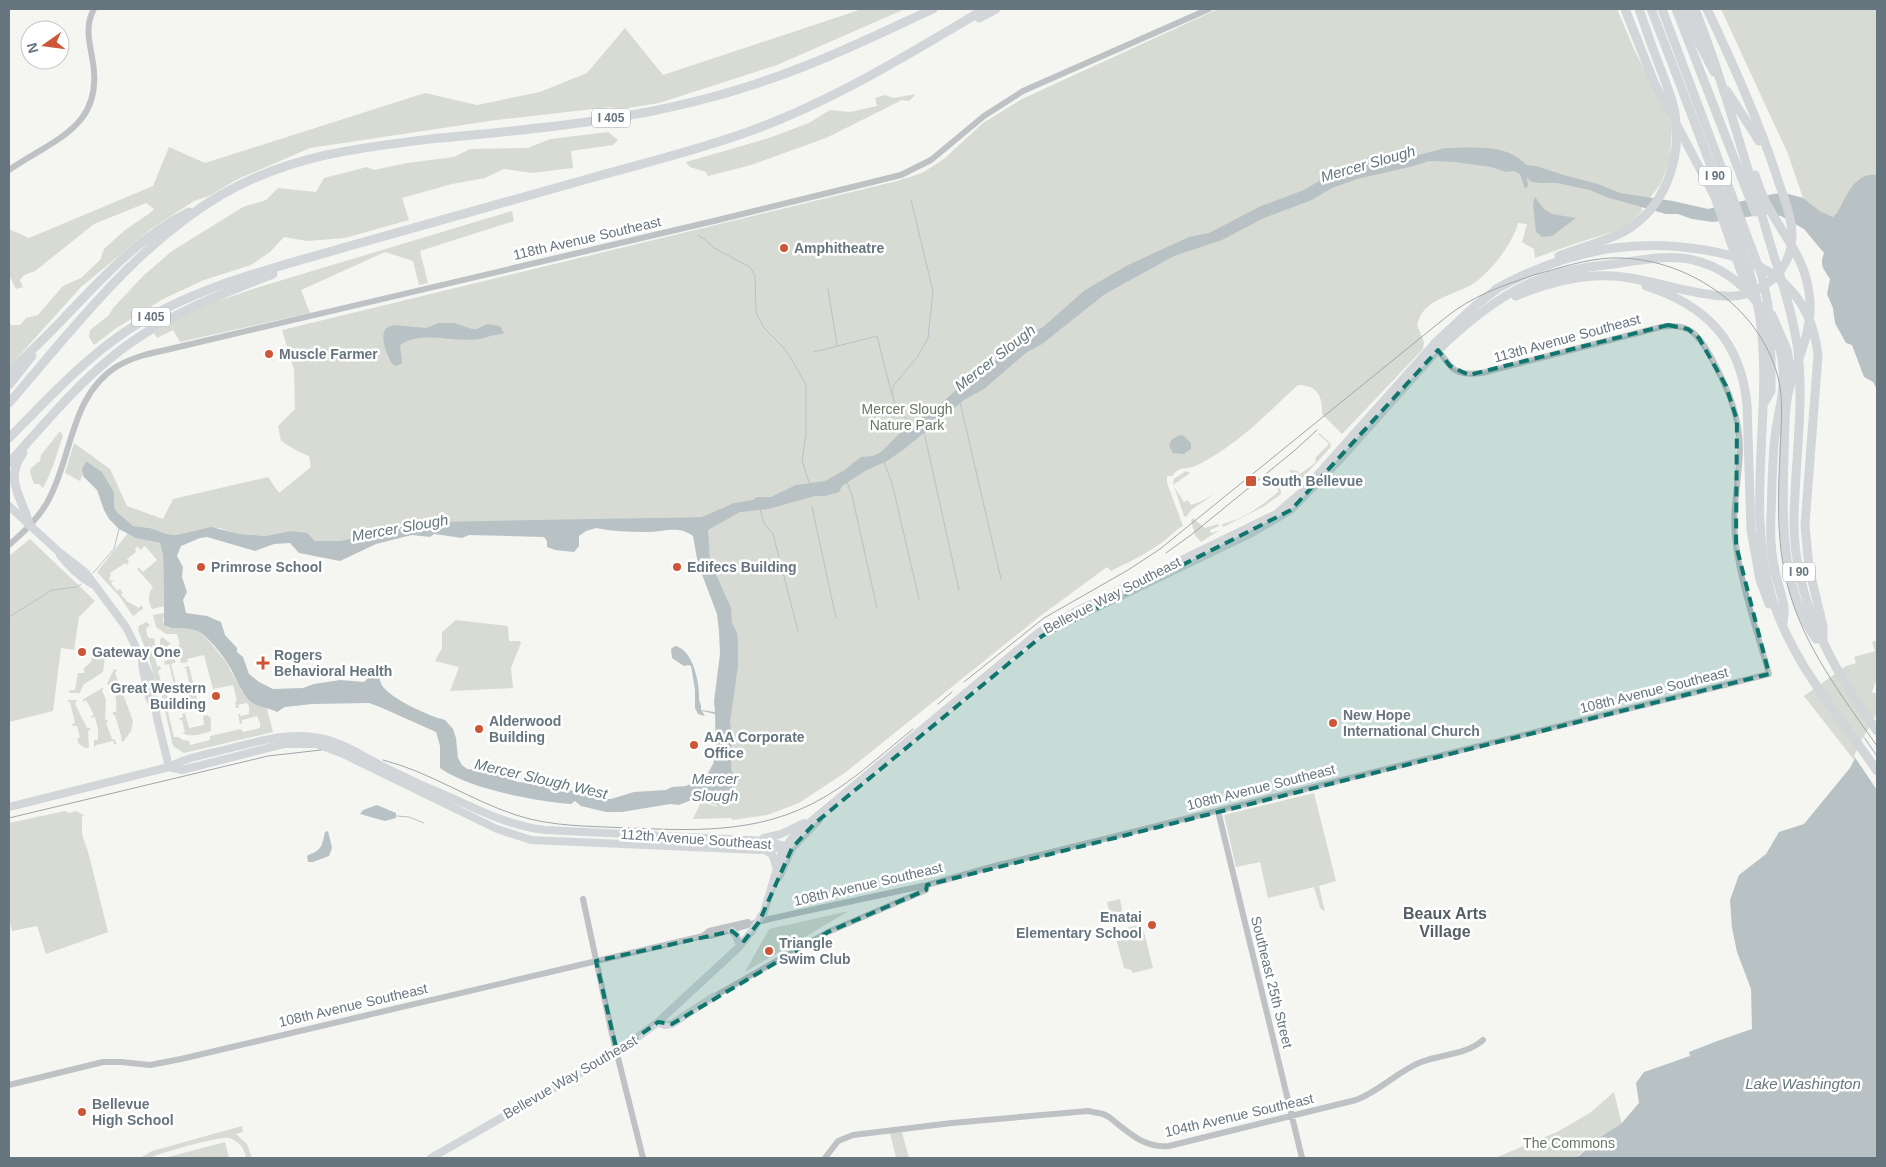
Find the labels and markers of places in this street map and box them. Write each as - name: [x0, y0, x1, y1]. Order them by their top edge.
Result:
- place label: Amphitheatre: [794, 240, 884, 256]
- marker: Amphitheatre: [778, 242, 790, 254]
- place label: Muscle Farmer: [279, 346, 378, 362]
- marker: Muscle Farmer: [263, 348, 275, 360]
- place label: South Bellevue: [1262, 473, 1363, 489]
- marker: South Bellevue: [1244, 474, 1258, 488]
- place label: Primrose School: [211, 559, 322, 575]
- place label: Edifecs Building: [687, 559, 797, 575]
- marker: Primrose School: [195, 561, 207, 573]
- marker: Edifecs Building: [671, 561, 683, 573]
- place label: Gateway One: [92, 644, 181, 660]
- marker: Gateway One: [76, 646, 88, 658]
- place label: Rogers Behavioral Health: [274, 647, 392, 679]
- marker: Rogers Behavioral Health: [256, 656, 270, 670]
- place label: Great Western Building: [111, 680, 206, 712]
- marker: Great Western Building: [210, 690, 222, 702]
- place label: New Hope International Church: [1343, 707, 1480, 739]
- place label: Alderwood Building: [489, 713, 561, 745]
- marker: New Hope International Church: [1327, 717, 1339, 729]
- marker: Alderwood Building: [473, 723, 485, 735]
- place label: AAA Corporate Office: [704, 729, 805, 761]
- marker: AAA Corporate Office: [688, 739, 700, 751]
- place label: Enatai Elementary School: [1016, 909, 1142, 941]
- marker: Enatai Elementary School: [1146, 919, 1158, 931]
- place label: Triangle Swim Club: [779, 935, 851, 967]
- marker: Triangle Swim Club: [763, 945, 775, 957]
- place label: Bellevue High School: [92, 1096, 174, 1128]
- marker: Bellevue High School: [76, 1106, 88, 1118]

